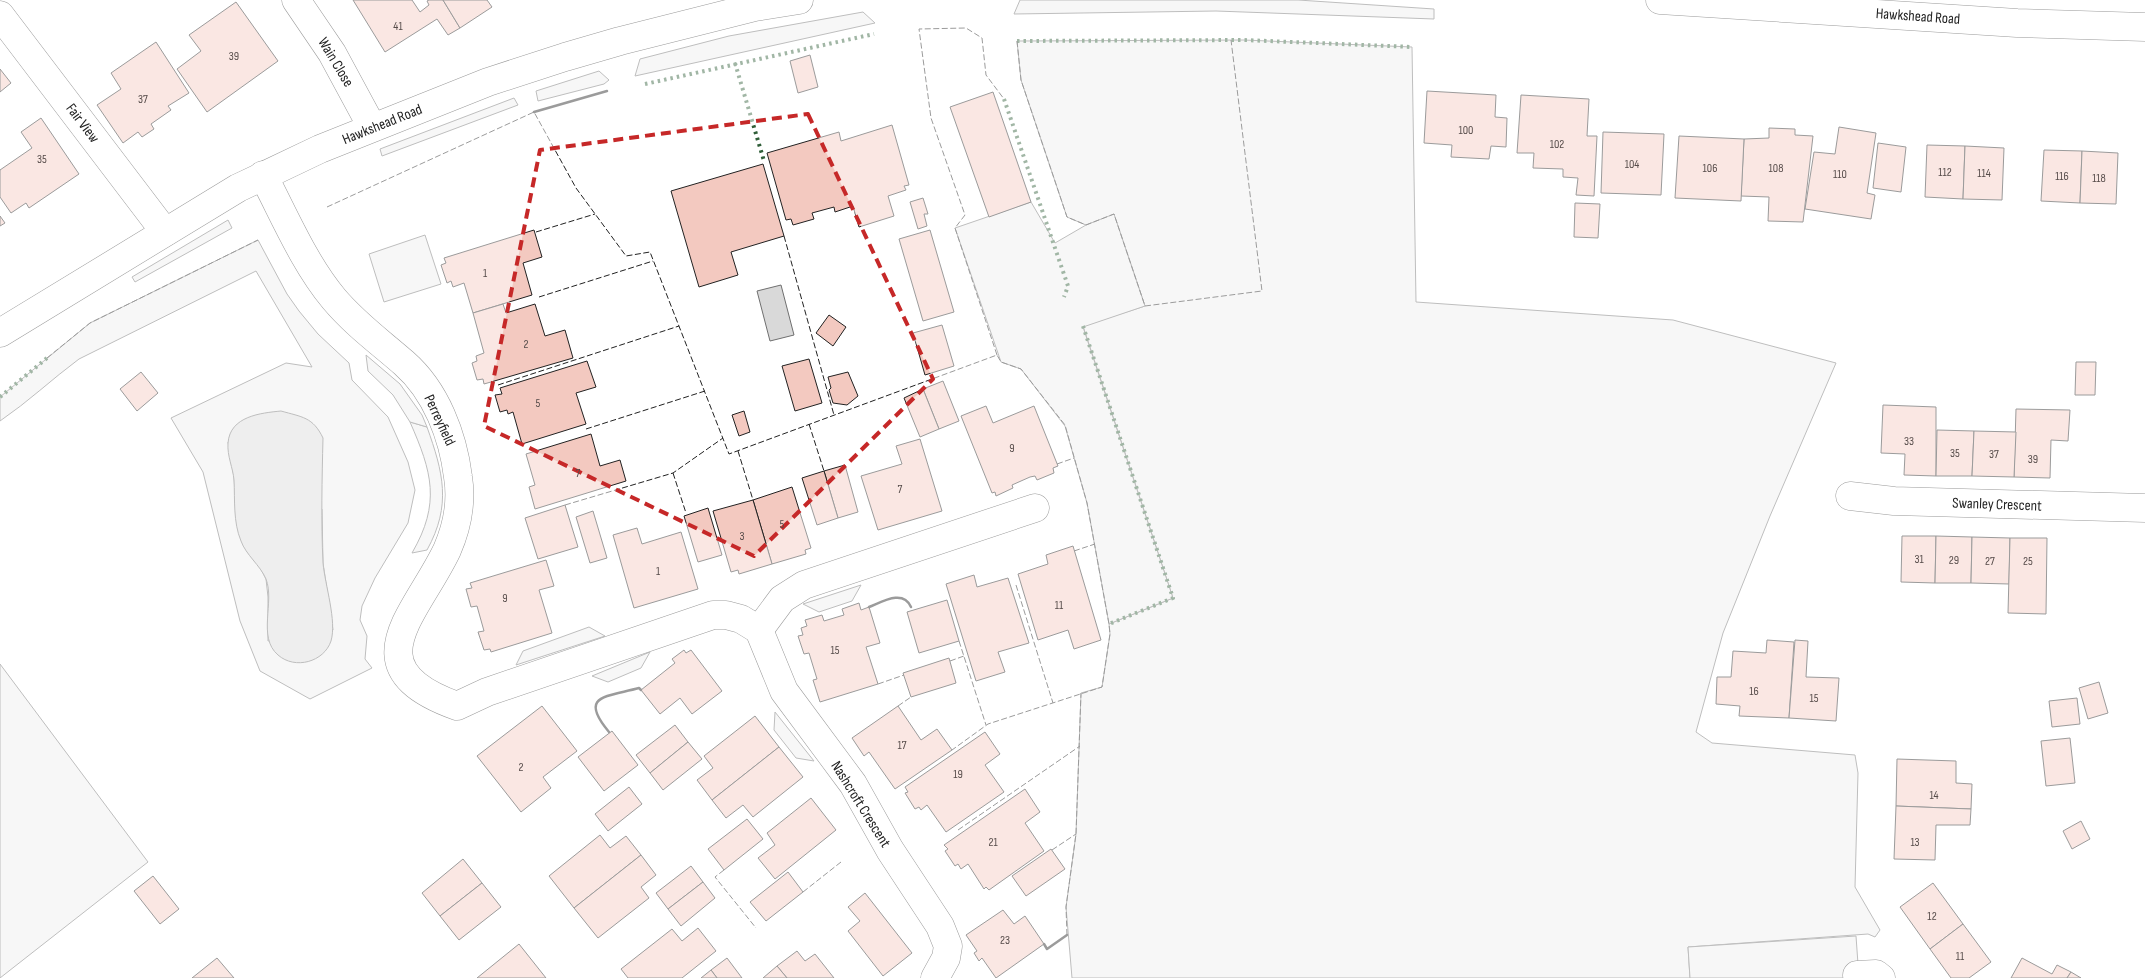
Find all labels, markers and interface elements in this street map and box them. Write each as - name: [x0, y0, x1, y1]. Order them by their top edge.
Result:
- street label: Hawkshead Road: [1875, 4, 1961, 29]
- house number: 41: [393, 19, 403, 34]
- street label: Wain Close: [313, 34, 358, 90]
- house number: 39: [229, 49, 239, 64]
- house number: 37: [138, 92, 148, 107]
- street label: Fair View: [62, 100, 104, 147]
- street label: Hawkshead Road: [339, 100, 425, 149]
- house number: 100: [1459, 123, 1473, 138]
- house number: 102: [1550, 137, 1564, 152]
- house number: 35: [37, 152, 47, 167]
- house number: 104: [1625, 157, 1639, 172]
- house number: 106: [1703, 161, 1717, 176]
- house number: 108: [1769, 161, 1783, 176]
- house number: 112: [1938, 165, 1952, 180]
- house number: 114: [1977, 166, 1991, 181]
- house number: 110: [1833, 167, 1847, 182]
- house number: 116: [2055, 169, 2069, 184]
- house number: 118: [2092, 171, 2106, 186]
- house number: 1: [483, 266, 488, 281]
- house number: 2: [524, 337, 529, 352]
- street label: Perreyfield: [419, 392, 460, 449]
- house number: 5: [536, 396, 541, 411]
- house number: 33: [1904, 434, 1914, 449]
- house number: 9: [1009, 441, 1015, 456]
- house number: 35: [1950, 446, 1960, 461]
- house number: 37: [1989, 447, 1999, 462]
- house number: 39: [2028, 452, 2038, 467]
- house number: 7: [576, 466, 581, 481]
- house number: 7: [898, 482, 903, 497]
- street label: Swanley Crescent: [1952, 493, 2042, 516]
- house number: 5: [780, 517, 785, 532]
- house number: 3: [739, 529, 745, 544]
- house number: 31: [1914, 552, 1924, 567]
- house number: 29: [1949, 553, 1959, 568]
- house number: 27: [1985, 554, 1995, 569]
- house number: 25: [2023, 554, 2033, 569]
- house number: 1: [656, 564, 661, 579]
- house number: 9: [502, 591, 508, 606]
- house number: 11: [1055, 598, 1064, 613]
- house number: 15: [830, 643, 840, 658]
- house number: 16: [1749, 684, 1759, 699]
- house number: 15: [1809, 691, 1819, 706]
- house number: 17: [898, 738, 907, 753]
- street label: Nashcroft Crescent: [826, 757, 895, 851]
- house number: 2: [519, 760, 524, 775]
- house number: 19: [953, 767, 963, 782]
- house number: 14: [1929, 788, 1939, 803]
- house number: 21: [988, 835, 998, 850]
- house number: 13: [1910, 835, 1920, 850]
- house number: 12: [1927, 909, 1937, 924]
- house number: 23: [1000, 933, 1010, 948]
- house number: 11: [1956, 949, 1965, 964]

